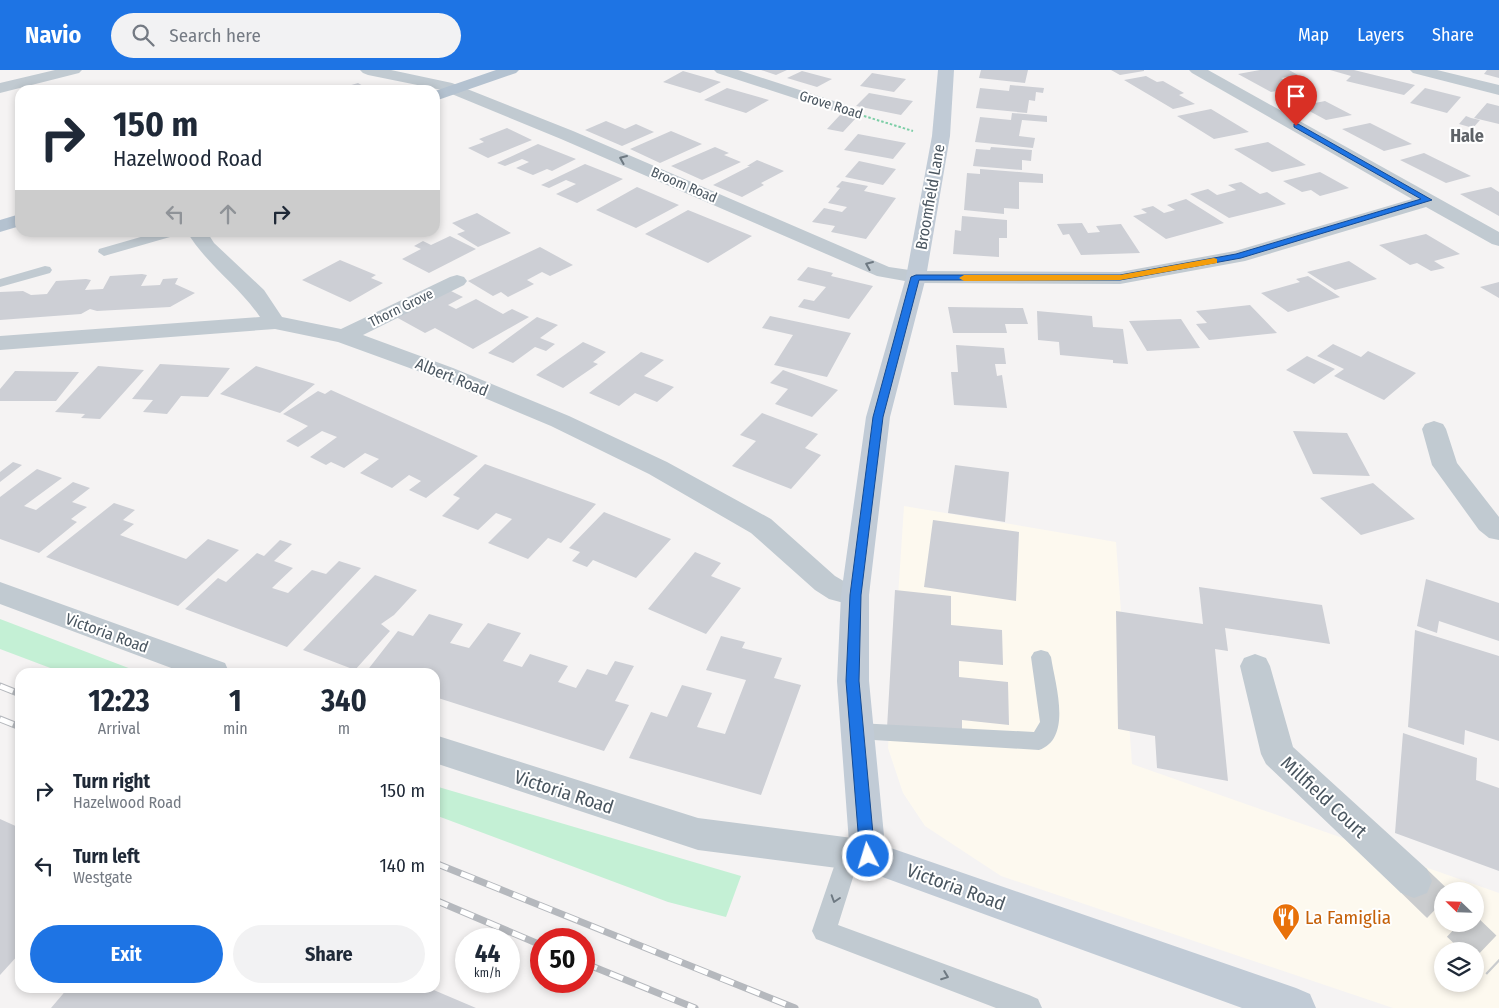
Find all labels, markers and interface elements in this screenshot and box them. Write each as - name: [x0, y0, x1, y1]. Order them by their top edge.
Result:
- search box: [111, 13, 461, 58]
- text: Navio: [25, 21, 81, 49]
- icon: search: [129, 21, 157, 49]
- text: Search here: [169, 24, 261, 47]
- text: Map: [1298, 24, 1329, 46]
- text: Layers: [1357, 24, 1404, 46]
- text: Share: [1432, 24, 1474, 46]
- pin: [1275, 75, 1317, 126]
- icon: arrive: [1282, 82, 1310, 110]
- street label: Grove Road: [797, 87, 865, 123]
- text: 150 m: [113, 103, 198, 145]
- icon: right: [30, 105, 95, 170]
- district label: Hale: [1450, 125, 1484, 147]
- street label: Broomfield Lane: [911, 143, 949, 251]
- text: Hazelwood Road: [113, 145, 262, 172]
- one-way arrow: [619, 154, 628, 165]
- street label: Broom Road: [648, 164, 720, 206]
- icon: left: [161, 200, 189, 228]
- icon: ahead: [214, 200, 242, 228]
- icon: right: [267, 200, 295, 228]
- one-way arrow: [865, 260, 874, 271]
- street label: Thorn Grove: [366, 285, 436, 331]
- street label: Albert Road: [413, 354, 491, 400]
- street label: Victoria Road: [63, 609, 151, 657]
- text: 12:23: [88, 683, 150, 719]
- text: 1: [229, 683, 242, 719]
- text: 340: [321, 683, 367, 719]
- text: Arrival: [98, 719, 140, 738]
- text: min: [223, 719, 248, 738]
- text: m: [338, 719, 350, 738]
- street label: Millfield Court: [1276, 751, 1372, 843]
- street label: Victoria Road: [511, 765, 617, 819]
- text: Turn right: [73, 770, 150, 793]
- icon: right: [30, 777, 58, 805]
- text: 150 m: [380, 779, 425, 802]
- text: Hazelwood Road: [73, 793, 182, 812]
- position arrow: [841, 829, 893, 881]
- text: Turn left: [73, 845, 140, 868]
- icon: left: [30, 852, 58, 880]
- text: 140 m: [379, 854, 425, 877]
- street label: Victoria Road: [904, 859, 1008, 915]
- text: Westgate: [73, 868, 133, 887]
- north arrow: [1434, 882, 1484, 932]
- map controls: [1434, 882, 1484, 992]
- one-way arrow: [831, 894, 841, 902]
- restaurant icon: La Famiglia: [1271, 902, 1301, 941]
- place label: La Famiglia: [1305, 906, 1391, 929]
- button: Exit: [30, 925, 223, 983]
- button: Share: [233, 925, 425, 983]
- speed limit sign: 50: [530, 928, 595, 993]
- text: 44: [475, 939, 500, 969]
- button: layers: [1434, 942, 1484, 992]
- text: km/h: [474, 966, 501, 980]
- one-way arrow: [940, 970, 949, 980]

